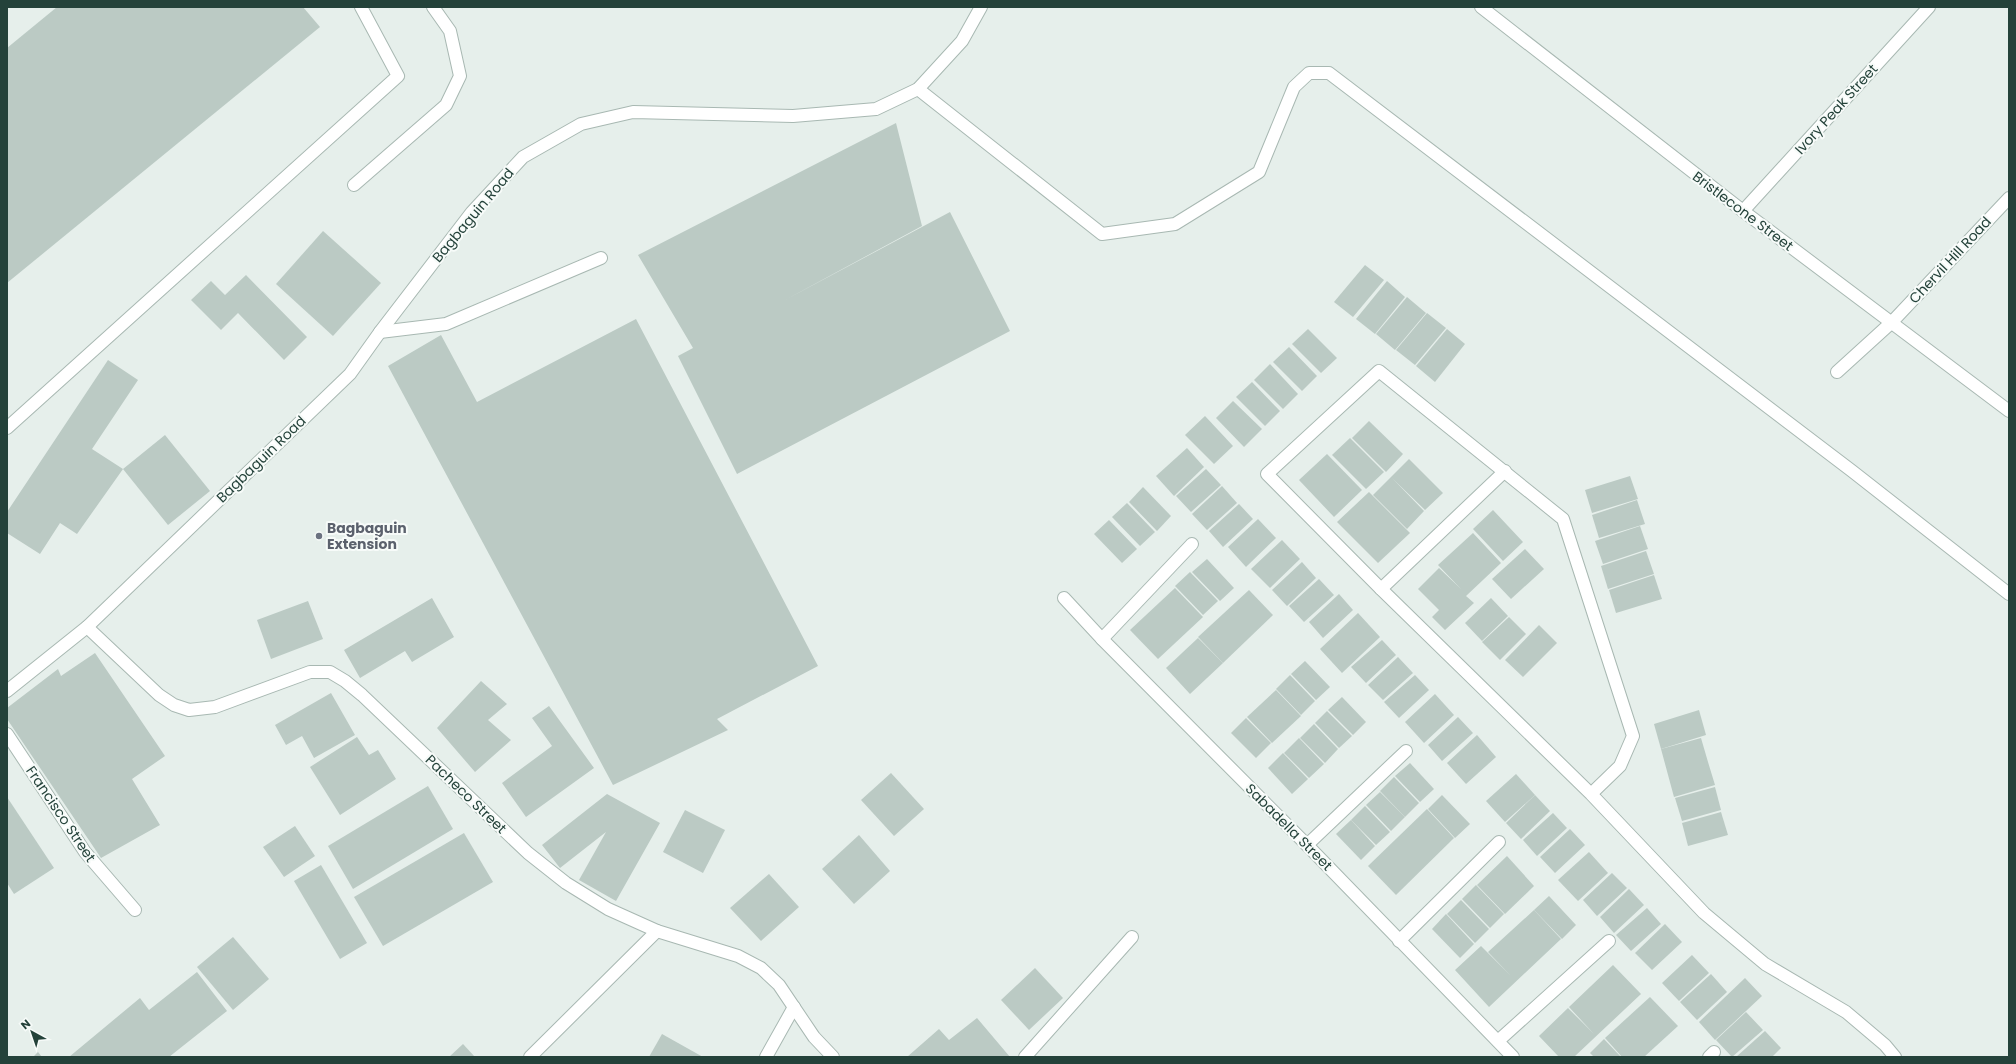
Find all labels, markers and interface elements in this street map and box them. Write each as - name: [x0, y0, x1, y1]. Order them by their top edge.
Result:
- street label: Ivory Peak Street: [1790, 59, 1882, 159]
- street label: Bagbaguin Road: [428, 164, 518, 266]
- street label: Bristlecone Street: [1688, 166, 1798, 256]
- street label: Chervil Hill Road: [1904, 212, 1996, 308]
- street label: Bagbaguin Road: [212, 411, 310, 507]
- place label: Bagbaguin Extension: [327, 518, 407, 554]
- marker: Bagbaguin Extension: [314, 531, 324, 541]
- street label: Pacheco Street: [421, 750, 511, 838]
- street label: Francisco Street: [21, 762, 101, 866]
- street label: Sabadella Street: [1241, 779, 1337, 875]
- north arrow: [12, 1012, 52, 1052]
- text: N: [17, 1016, 34, 1033]

